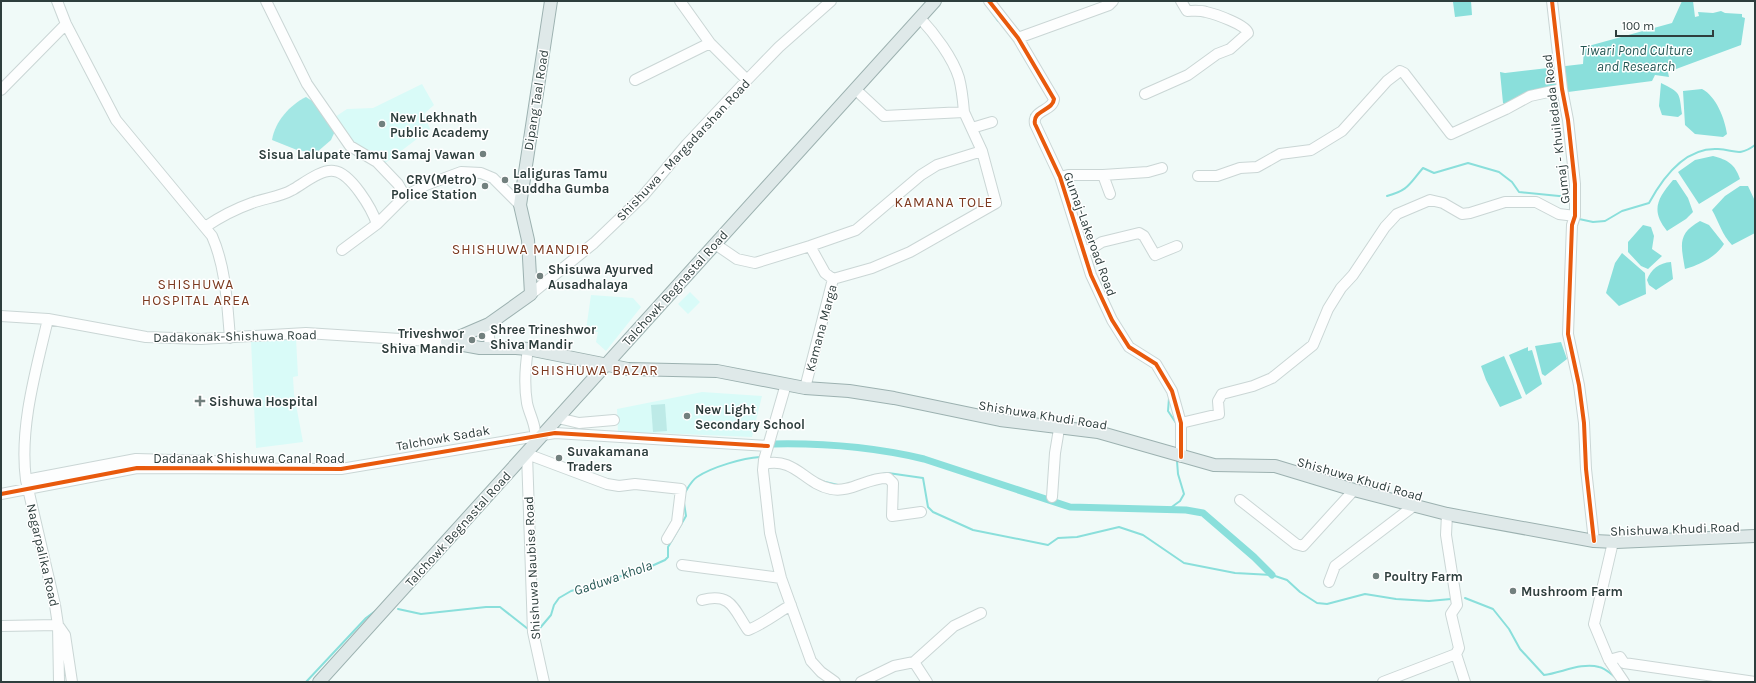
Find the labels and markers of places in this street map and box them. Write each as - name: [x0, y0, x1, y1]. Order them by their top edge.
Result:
- place label: New Lekhnath Public Academy: [390, 110, 489, 140]
- marker: New Lekhnath Public Academy: [377, 119, 387, 129]
- place label: Sisua Lalupate Tamu Samaj Vawan: [259, 147, 475, 162]
- marker: Sisua Lalupate Tamu Samaj Vawan: [478, 149, 488, 159]
- place label: Laliguras Tamu Buddha Gumba: [513, 166, 609, 196]
- place label: CRV(Metro) Police Station: [391, 172, 477, 202]
- marker: Laliguras Tamu Buddha Gumba: [500, 175, 510, 185]
- marker: CRV(Metro) Police Station: [480, 181, 490, 191]
- place label: Shisuwa Ayurved Ausadhalaya: [548, 262, 654, 292]
- marker: Shisuwa Ayurved Ausadhalaya: [535, 271, 545, 281]
- place label: Shree Trineshwor Shiva Mandir: [490, 322, 597, 352]
- place label: Triveshwor Shiva Mandir: [381, 326, 465, 356]
- marker: Shree Trineshwor Shiva Mandir: [477, 331, 487, 341]
- marker: Triveshwor Shiva Mandir: [467, 335, 477, 345]
- place label: Sishuwa Hospital: [209, 394, 318, 409]
- marker: Sishuwa Hospital: [194, 395, 206, 407]
- place label: New Light Secondary School: [695, 402, 805, 432]
- marker: New Light Secondary School: [682, 411, 692, 421]
- place label: Suvakamana Traders: [567, 444, 649, 474]
- marker: Suvakamana Traders: [554, 453, 564, 463]
- place label: Poultry Farm: [1384, 569, 1463, 584]
- marker: Poultry Farm: [1371, 571, 1381, 581]
- place label: Mushroom Farm: [1521, 584, 1623, 599]
- marker: Mushroom Farm: [1508, 586, 1518, 596]

